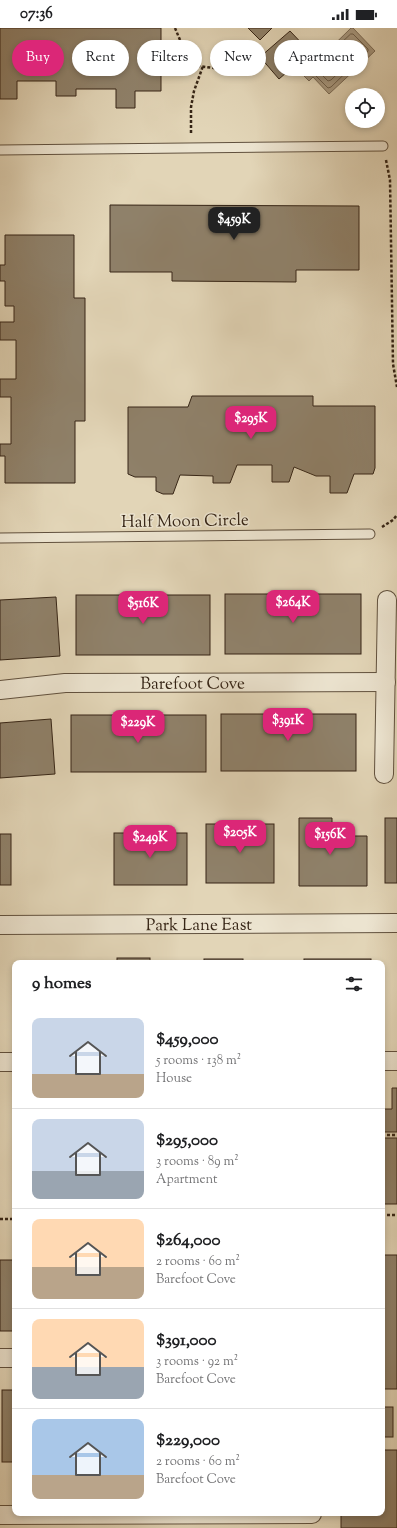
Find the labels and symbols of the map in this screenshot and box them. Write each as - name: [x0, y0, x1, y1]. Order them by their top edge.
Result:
- pin: $459K: [206, 207, 262, 241]
- pin: $295K: [223, 406, 279, 440]
- street label: Half Moon Circle: [121, 509, 249, 535]
- pin: $264K: [265, 590, 321, 624]
- pin: $516K: [115, 591, 171, 625]
- street label: Barefoot Cove: [140, 672, 245, 697]
- pin: $391K: [260, 708, 316, 742]
- pin: $229K: [110, 710, 166, 744]
- pin: $205K: [212, 820, 268, 854]
- pin: $156K: [302, 822, 358, 856]
- pin: $249K: [122, 825, 178, 859]
- street label: Park Lane East: [146, 914, 252, 938]

